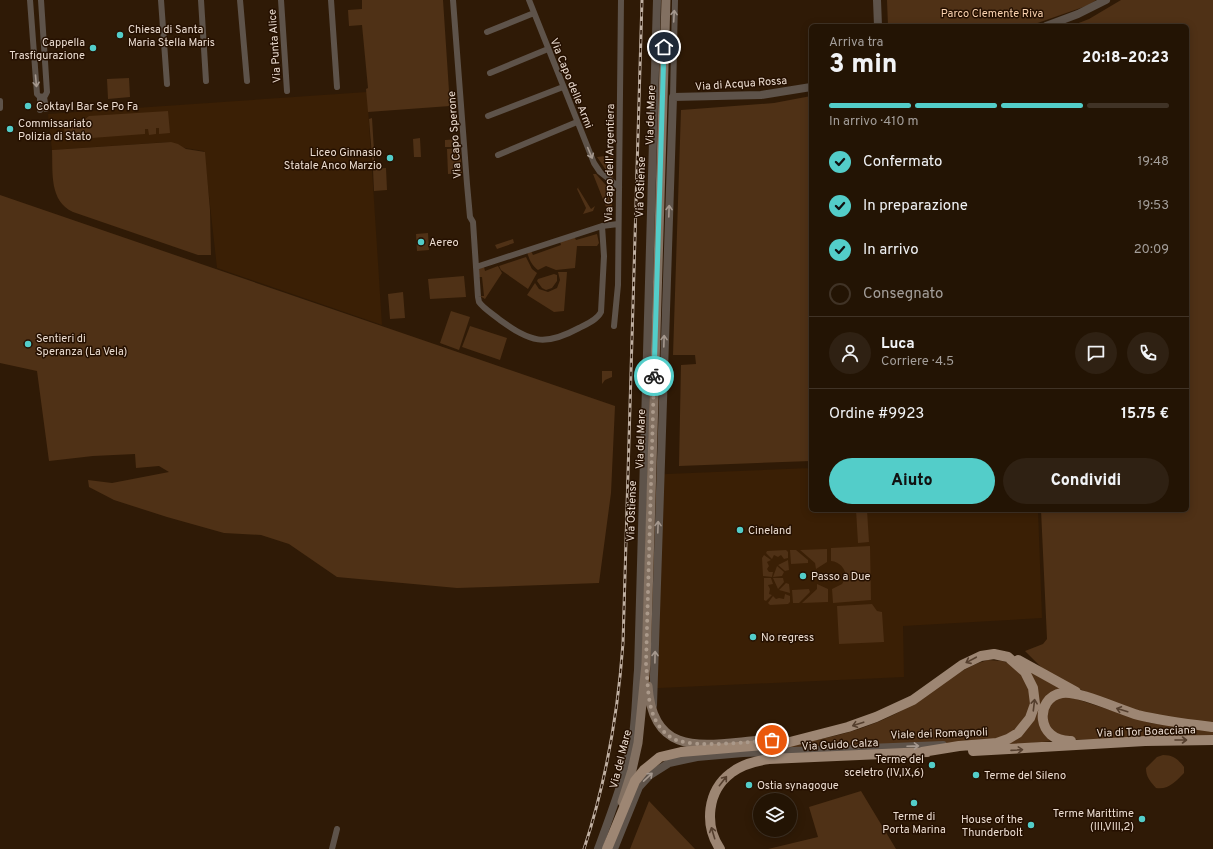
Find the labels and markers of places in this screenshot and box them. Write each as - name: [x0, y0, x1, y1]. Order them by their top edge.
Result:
- place label: Chiesa di Santa Maria Stella Maris: [128, 23, 215, 50]
- marker: Chiesa di Santa Maria Stella Maris: [115, 30, 125, 40]
- pin: [647, 30, 681, 64]
- place label: Cappella Trasfigurazione: [9, 36, 85, 63]
- marker: Cappella Trasfigurazione: [88, 43, 98, 53]
- place label: Coktayl Bar Se Po Fa: [36, 100, 138, 114]
- marker: Coktayl Bar Se Po Fa: [23, 101, 33, 111]
- place label: Commissariato Polizia di Stato: [18, 117, 92, 144]
- marker: Commissariato Polizia di Stato: [5, 124, 15, 134]
- place label: Liceo Ginnasio Statale Anco Marzio: [284, 146, 382, 173]
- marker: Liceo Ginnasio Statale Anco Marzio: [385, 153, 395, 163]
- place label: Aereo: [429, 236, 459, 250]
- marker: Aereo: [416, 237, 426, 247]
- place label: Sentieri di Speranza (La Vela): [36, 332, 127, 359]
- marker: Sentieri di Speranza (La Vela): [23, 339, 33, 349]
- place label: Cineland: [748, 524, 792, 538]
- marker: Cineland: [735, 525, 745, 535]
- place label: Passo a Due: [811, 570, 870, 584]
- marker: Passo a Due: [798, 571, 808, 581]
- place label: No regress: [761, 631, 814, 645]
- marker: No regress: [748, 632, 758, 642]
- pin: [755, 723, 789, 757]
- place label: Terme del sceletro (IV,IX,6): [844, 753, 924, 780]
- marker: Terme del sceletro (IV,IX,6): [927, 760, 937, 770]
- place label: Terme del Sileno: [984, 769, 1066, 783]
- marker: Terme del Sileno: [971, 770, 981, 780]
- place label: Ostia synagogue: [757, 779, 839, 793]
- marker: Ostia synagogue: [744, 780, 754, 790]
- marker: Terme di Porta Marina: [909, 798, 919, 808]
- place label: Terme Marittime (III,VIII,2): [1053, 807, 1134, 834]
- place label: Terme di Porta Marina: [882, 810, 946, 837]
- place label: House of the Thunderbolt: [961, 813, 1023, 840]
- marker: Terme Marittime (III,VIII,2): [1137, 814, 1147, 824]
- marker: House of the Thunderbolt: [1026, 820, 1036, 830]

